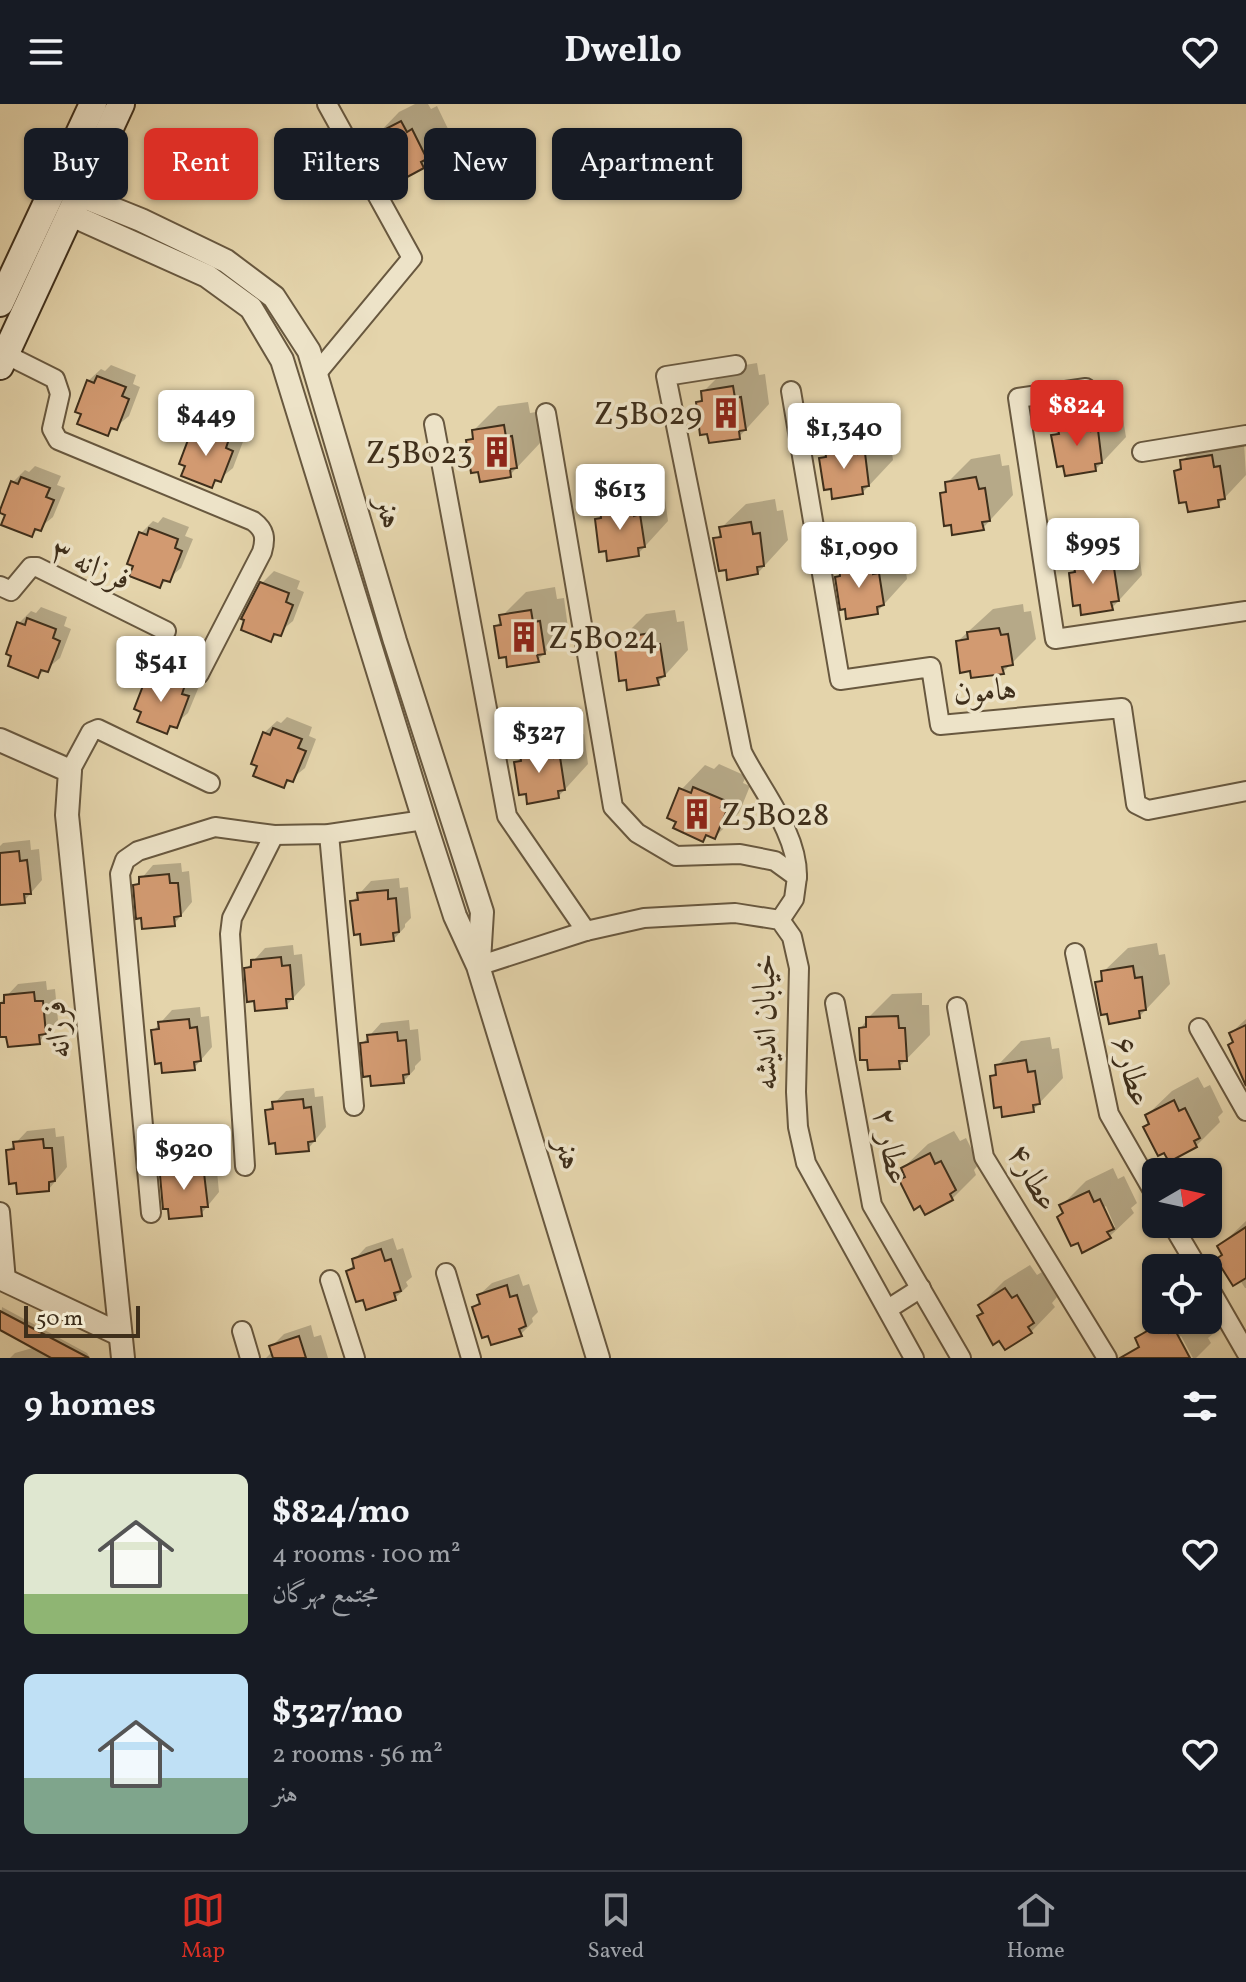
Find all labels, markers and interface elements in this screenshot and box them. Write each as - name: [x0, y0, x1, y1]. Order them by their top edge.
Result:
- text: Dwello: [564, 27, 682, 77]
- icon: menu: [24, 30, 68, 74]
- icon: heart: [1178, 30, 1222, 74]
- chip: Buy: [24, 128, 128, 200]
- chip: Rent: [144, 128, 258, 200]
- chip: Filters: [274, 128, 408, 200]
- chip: New: [424, 128, 536, 200]
- chip: Apartment: [552, 128, 742, 200]
- pin: $824: [1030, 380, 1124, 448]
- text: $824: [1048, 388, 1106, 424]
- pin: $449: [159, 390, 253, 458]
- place label: Z5B029: [594, 394, 702, 438]
- building icon: Z5B029: [709, 396, 743, 430]
- text: $449: [176, 398, 236, 434]
- pin: $1,340: [779, 403, 909, 471]
- text: $1,340: [806, 411, 882, 447]
- place label: Z5B023: [366, 433, 473, 477]
- building icon: Z5B023: [480, 435, 514, 469]
- pin: $613: [573, 464, 667, 532]
- text: $613: [594, 472, 646, 508]
- street label: هنر: [361, 488, 413, 534]
- pin: $995: [1046, 518, 1140, 586]
- pin: $1,090: [794, 522, 924, 590]
- text: $995: [1065, 526, 1121, 562]
- street label: فرزانه ۳: [43, 530, 137, 603]
- text: $1,090: [819, 530, 899, 566]
- place label: Z5B024: [548, 618, 658, 662]
- building icon: Z5B024: [507, 620, 541, 654]
- pin: $541: [114, 636, 208, 704]
- text: $541: [134, 644, 188, 680]
- street label: هامون: [952, 669, 1018, 717]
- pin: $327: [492, 707, 586, 775]
- text: $327: [512, 715, 566, 751]
- place label: Z5B028: [721, 795, 829, 839]
- building icon: Z5B028: [680, 797, 714, 831]
- street label: خیابان اندیشه: [744, 953, 790, 1091]
- street label: فرزانه: [34, 998, 84, 1061]
- street label: عطار۶: [1100, 1031, 1161, 1112]
- street label: عطار ۲: [860, 1104, 918, 1189]
- pin: $920: [137, 1124, 231, 1192]
- street label: هنر: [540, 1129, 592, 1176]
- text: $920: [155, 1132, 213, 1168]
- street label: عطار۴: [995, 1136, 1068, 1220]
- north arrow: [1142, 1158, 1222, 1238]
- map controls: [1142, 1158, 1222, 1334]
- button: locate: [1142, 1254, 1222, 1334]
- scale bar: [24, 1302, 140, 1338]
- text: 50 m: [36, 1304, 83, 1335]
- text: 9 homes: [24, 1383, 156, 1430]
- icon: filters: [1178, 1384, 1222, 1428]
- text: $824/mo: [272, 1490, 410, 1537]
- icon: home: [88, 1506, 184, 1602]
- icon: heart: [1178, 1532, 1222, 1576]
- text: 4 rooms · 100 m²: [272, 1537, 461, 1573]
- text: مجتمع مهرگان: [272, 1577, 378, 1613]
- text: $327/mo: [272, 1690, 403, 1737]
- icon: home: [88, 1706, 184, 1802]
- icon: heart: [1178, 1732, 1222, 1776]
- text: 2 rooms · 56 m²: [272, 1737, 443, 1773]
- text: هنر: [272, 1777, 298, 1813]
- tab: Map: [181, 1888, 225, 1967]
- tab: Saved: [588, 1888, 644, 1967]
- tab: Home: [1007, 1888, 1065, 1967]

